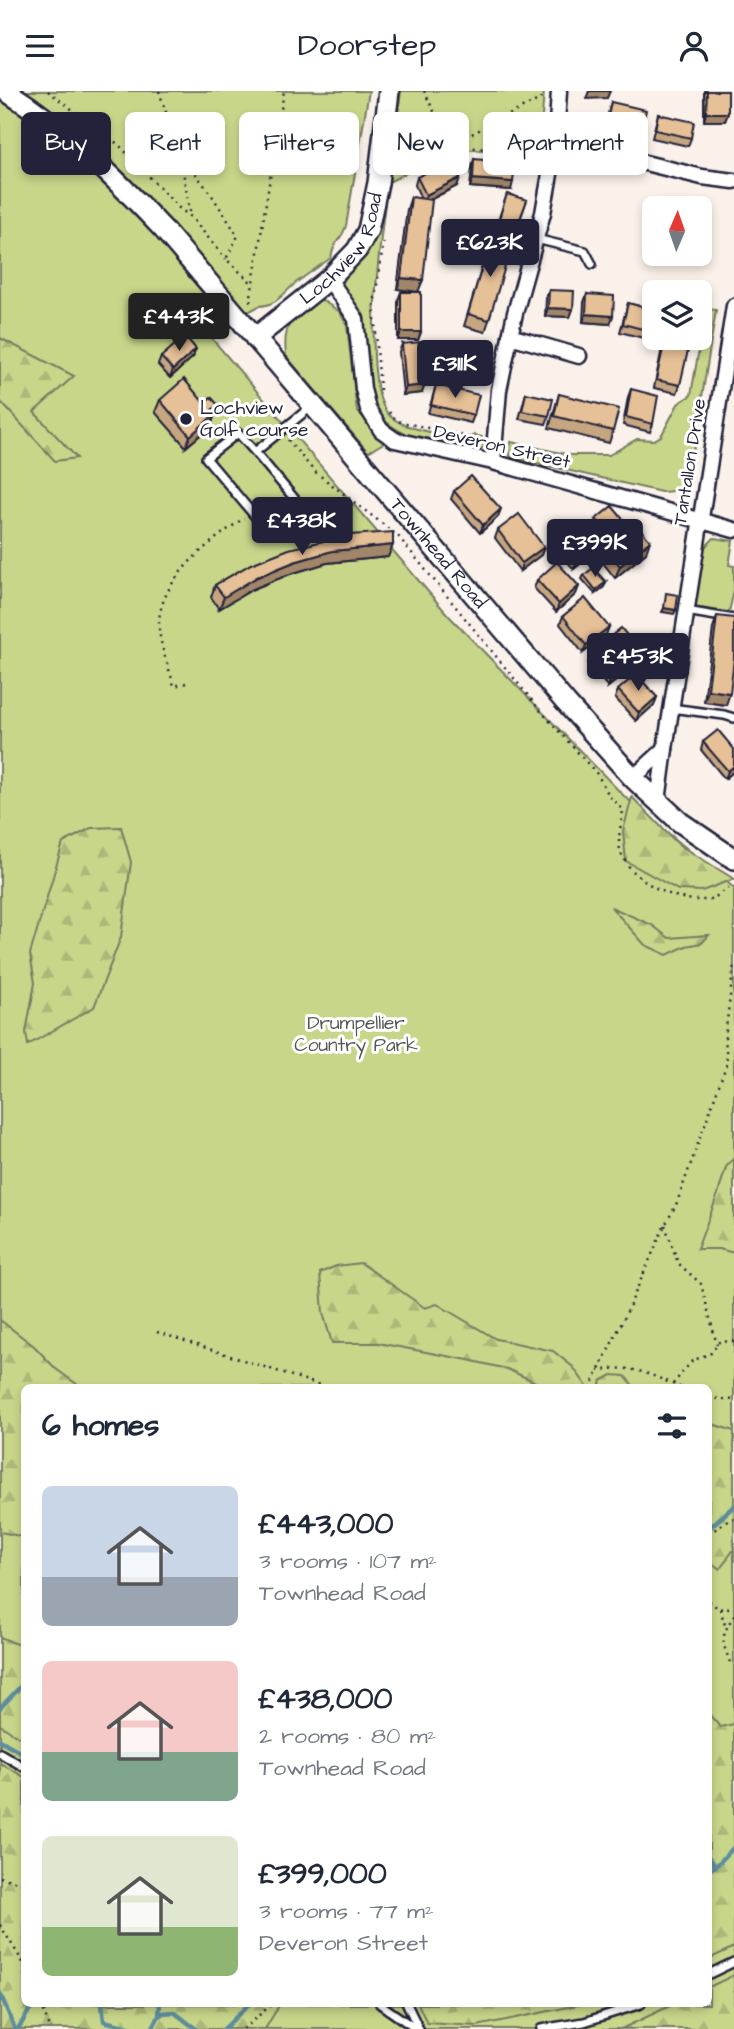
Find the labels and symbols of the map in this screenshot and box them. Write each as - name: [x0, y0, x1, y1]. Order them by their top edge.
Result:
- street label: Lochview Road: [294, 190, 389, 311]
- north arrow: [642, 196, 712, 266]
- pin: £623K: [441, 219, 539, 279]
- pin: £443K: [130, 293, 228, 353]
- pin: £311K: [406, 341, 504, 400]
- place label: Lochview Golf course: [200, 395, 308, 444]
- street label: Tantallon Drive: [667, 397, 713, 527]
- marker: Lochview Golf course: [178, 411, 194, 427]
- street label: Deveron Street: [431, 418, 573, 476]
- street label: Townhead Road: [384, 492, 494, 615]
- pin: £438K: [253, 497, 351, 557]
- pin: £399K: [546, 519, 644, 579]
- pin: £453K: [589, 633, 687, 693]
- park label: Drumpellier Country Park: [294, 1010, 418, 1060]

